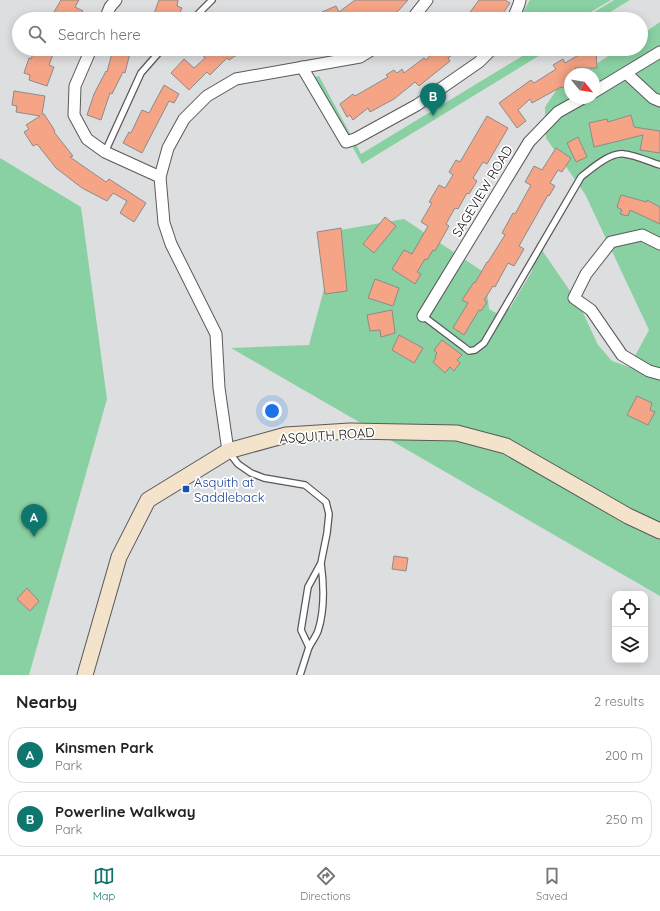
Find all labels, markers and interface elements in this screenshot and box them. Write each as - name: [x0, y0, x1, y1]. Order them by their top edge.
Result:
- search box: [12, 12, 648, 56]
- icon: search: [26, 23, 48, 45]
- text: Search here: [58, 25, 141, 44]
- north arrow: [564, 68, 600, 104]
- pin: B: [420, 83, 446, 116]
- street label: SAGEVIEW ROAD: [448, 142, 516, 240]
- your location: [262, 401, 282, 421]
- street label: ASQUITH ROAD: [279, 424, 375, 446]
- place label: Asquith at Saddleback: [194, 474, 265, 505]
- marker: Asquith at Saddleback: [181, 484, 191, 494]
- pin: A: [21, 504, 47, 537]
- map controls: [612, 591, 648, 663]
- button: locate: [612, 591, 648, 627]
- button: layers: [612, 627, 648, 663]
- text: Nearby: [16, 691, 77, 712]
- text: 2 results: [594, 693, 644, 709]
- text: Kinsmen Park: [55, 738, 154, 757]
- text: A: [26, 747, 34, 763]
- text: 200 m: [605, 747, 643, 763]
- text: Park: [55, 757, 83, 773]
- text: Powerline Walkway: [55, 802, 196, 821]
- text: B: [26, 811, 34, 827]
- text: 250 m: [606, 811, 643, 827]
- text: Park: [55, 821, 83, 837]
- tab: Map: [93, 865, 115, 903]
- tab: Directions: [300, 865, 351, 903]
- tab: Saved: [536, 865, 567, 903]

